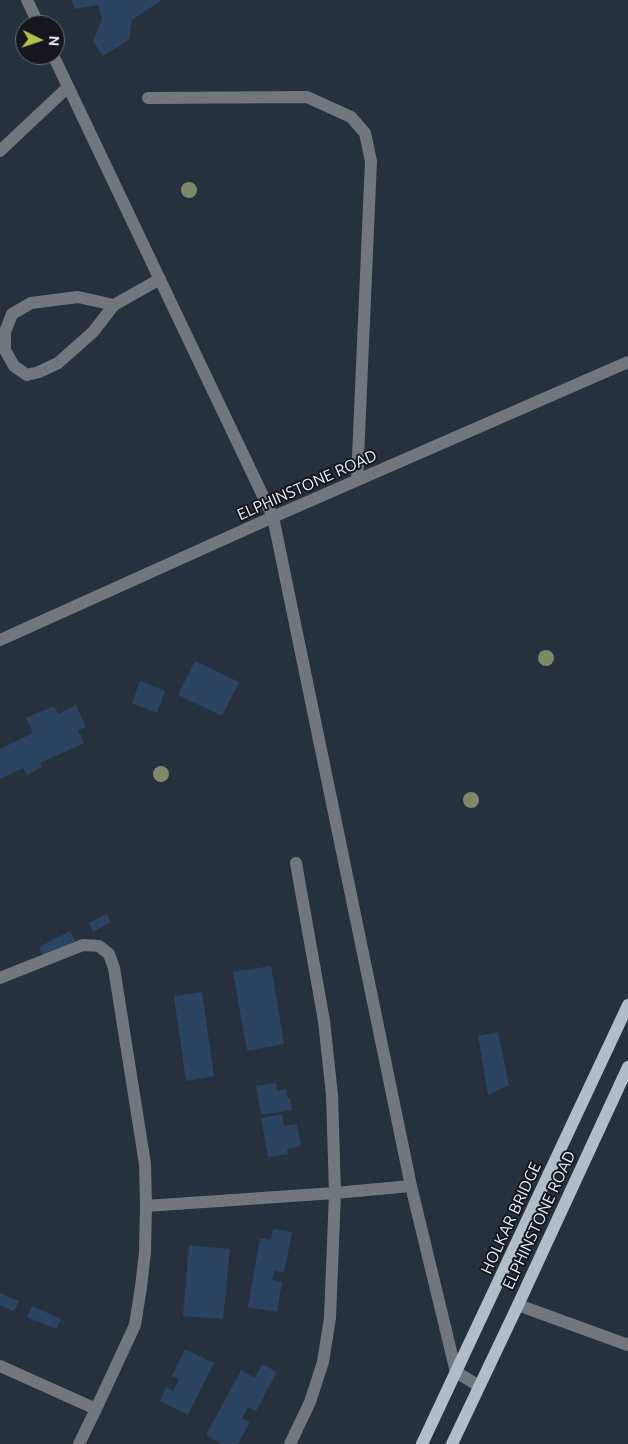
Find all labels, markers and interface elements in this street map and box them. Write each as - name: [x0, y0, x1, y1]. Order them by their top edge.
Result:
- north arrow: [15, 15, 65, 65]
- text: N: [46, 35, 62, 47]
- street label: ELPHINSTONE ROAD: [234, 446, 380, 524]
- street label: ELPHINSTONE ROAD: [498, 1148, 580, 1292]
- street label: HOLKAR BRIDGE: [477, 1159, 545, 1277]

